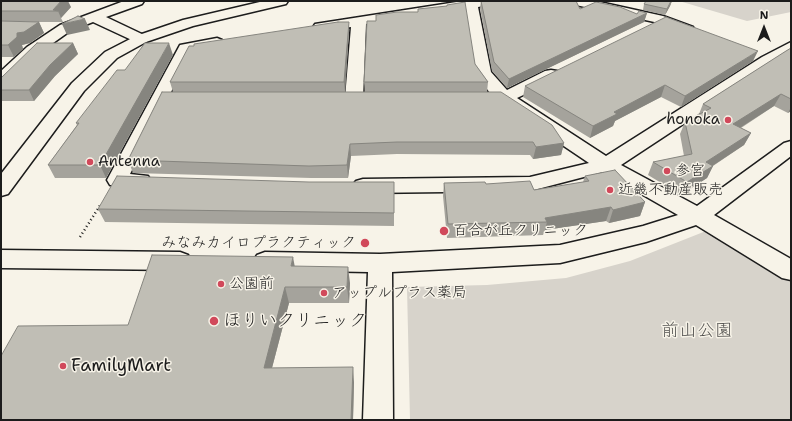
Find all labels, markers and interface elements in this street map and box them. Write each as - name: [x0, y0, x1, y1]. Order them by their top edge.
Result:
- north arrow: [744, 8, 784, 48]
- text: N: [760, 8, 768, 23]
- place label: honoka: [666, 111, 720, 129]
- marker: honoka: [723, 115, 733, 125]
- place label: Antenna: [98, 153, 160, 171]
- marker: Antenna: [85, 157, 95, 167]
- place label: 参宮: [675, 162, 705, 180]
- marker: 参宮: [662, 166, 672, 176]
- place label: 近畿不動産販売: [618, 181, 723, 199]
- marker: 近畿不動産販売: [605, 185, 615, 195]
- place label: 百合が丘クリニック: [453, 222, 588, 240]
- marker: 百合が丘クリニック: [438, 225, 450, 237]
- place label: みなみカイロプラクティック: [161, 234, 356, 252]
- marker: みなみカイロプラクティック: [359, 237, 371, 249]
- place label: 公園前: [229, 275, 274, 293]
- marker: 公園前: [216, 279, 226, 289]
- place label: アップルプラス薬局: [332, 284, 467, 302]
- marker: アップルプラス薬局: [319, 288, 329, 298]
- place label: ほりいクリニック: [223, 310, 367, 332]
- marker: ほりいクリニック: [208, 315, 220, 327]
- park label: 前山公園: [661, 320, 733, 342]
- place label: FamilyMart: [71, 355, 171, 377]
- marker: FamilyMart: [58, 361, 68, 371]

